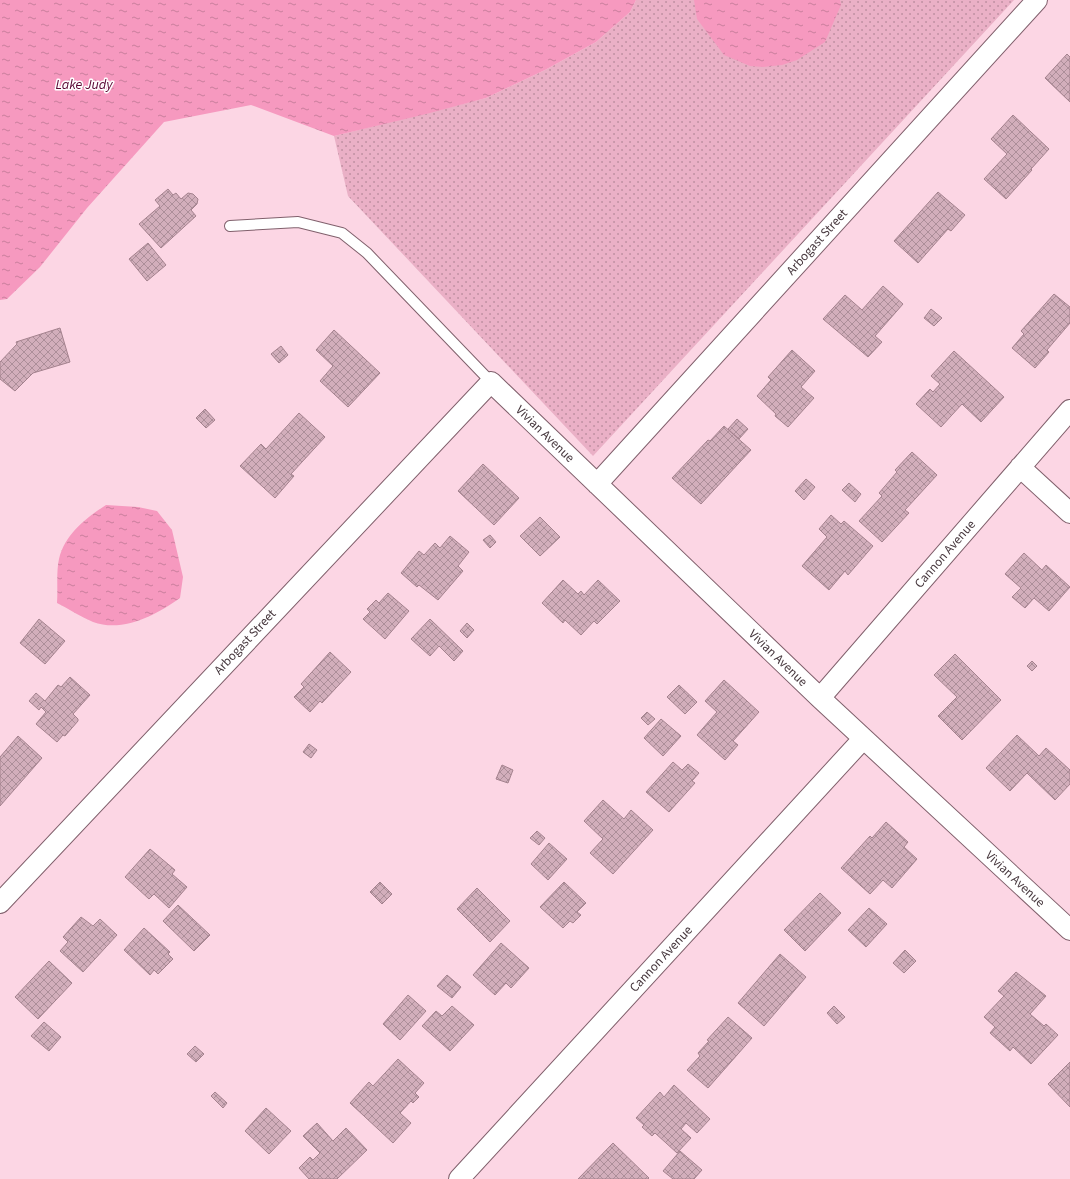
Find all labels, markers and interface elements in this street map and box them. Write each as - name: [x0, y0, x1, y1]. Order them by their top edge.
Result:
- water label: Lake Judy: [55, 75, 113, 95]
- street label: Arbogast Street: [782, 205, 852, 279]
- street label: Vivian Avenue: [512, 401, 578, 467]
- street label: Cannon Avenue: [910, 516, 980, 592]
- street label: Arbogast Street: [210, 605, 280, 679]
- street label: Vivian Avenue: [745, 625, 811, 691]
- street label: Vivian Avenue: [981, 847, 1049, 911]
- street label: Cannon Avenue: [625, 922, 697, 996]

